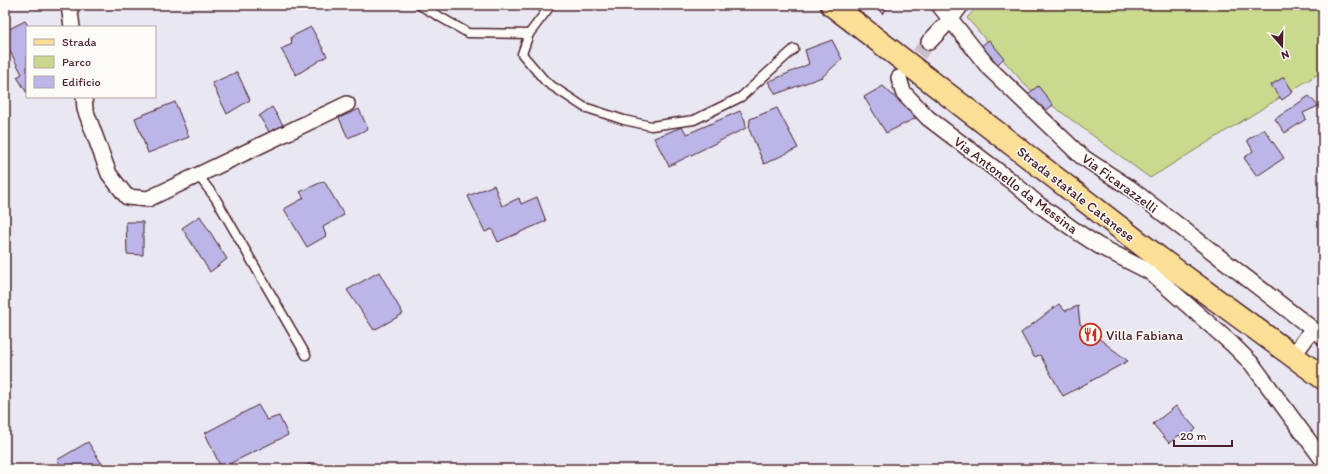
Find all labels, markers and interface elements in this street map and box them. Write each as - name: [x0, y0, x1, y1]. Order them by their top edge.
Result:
- legend: [26, 26, 156, 98]
- north arrow: [1262, 26, 1302, 66]
- text: Strada: [62, 35, 97, 49]
- text: N: [1280, 48, 1291, 62]
- text: Parco: [62, 55, 91, 69]
- text: Edificio: [62, 75, 101, 89]
- street label: Via Antonello da Messina: [950, 133, 1082, 238]
- street label: Strada statale Catanese: [1013, 143, 1138, 246]
- street label: Via Ficarazzelli: [1078, 150, 1161, 217]
- restaurant icon: Villa Fabiana: [1078, 322, 1104, 348]
- place label: Villa Fabiana: [1106, 327, 1184, 344]
- scale bar: [1174, 422, 1232, 448]
- text: 20 m: [1180, 429, 1207, 443]

